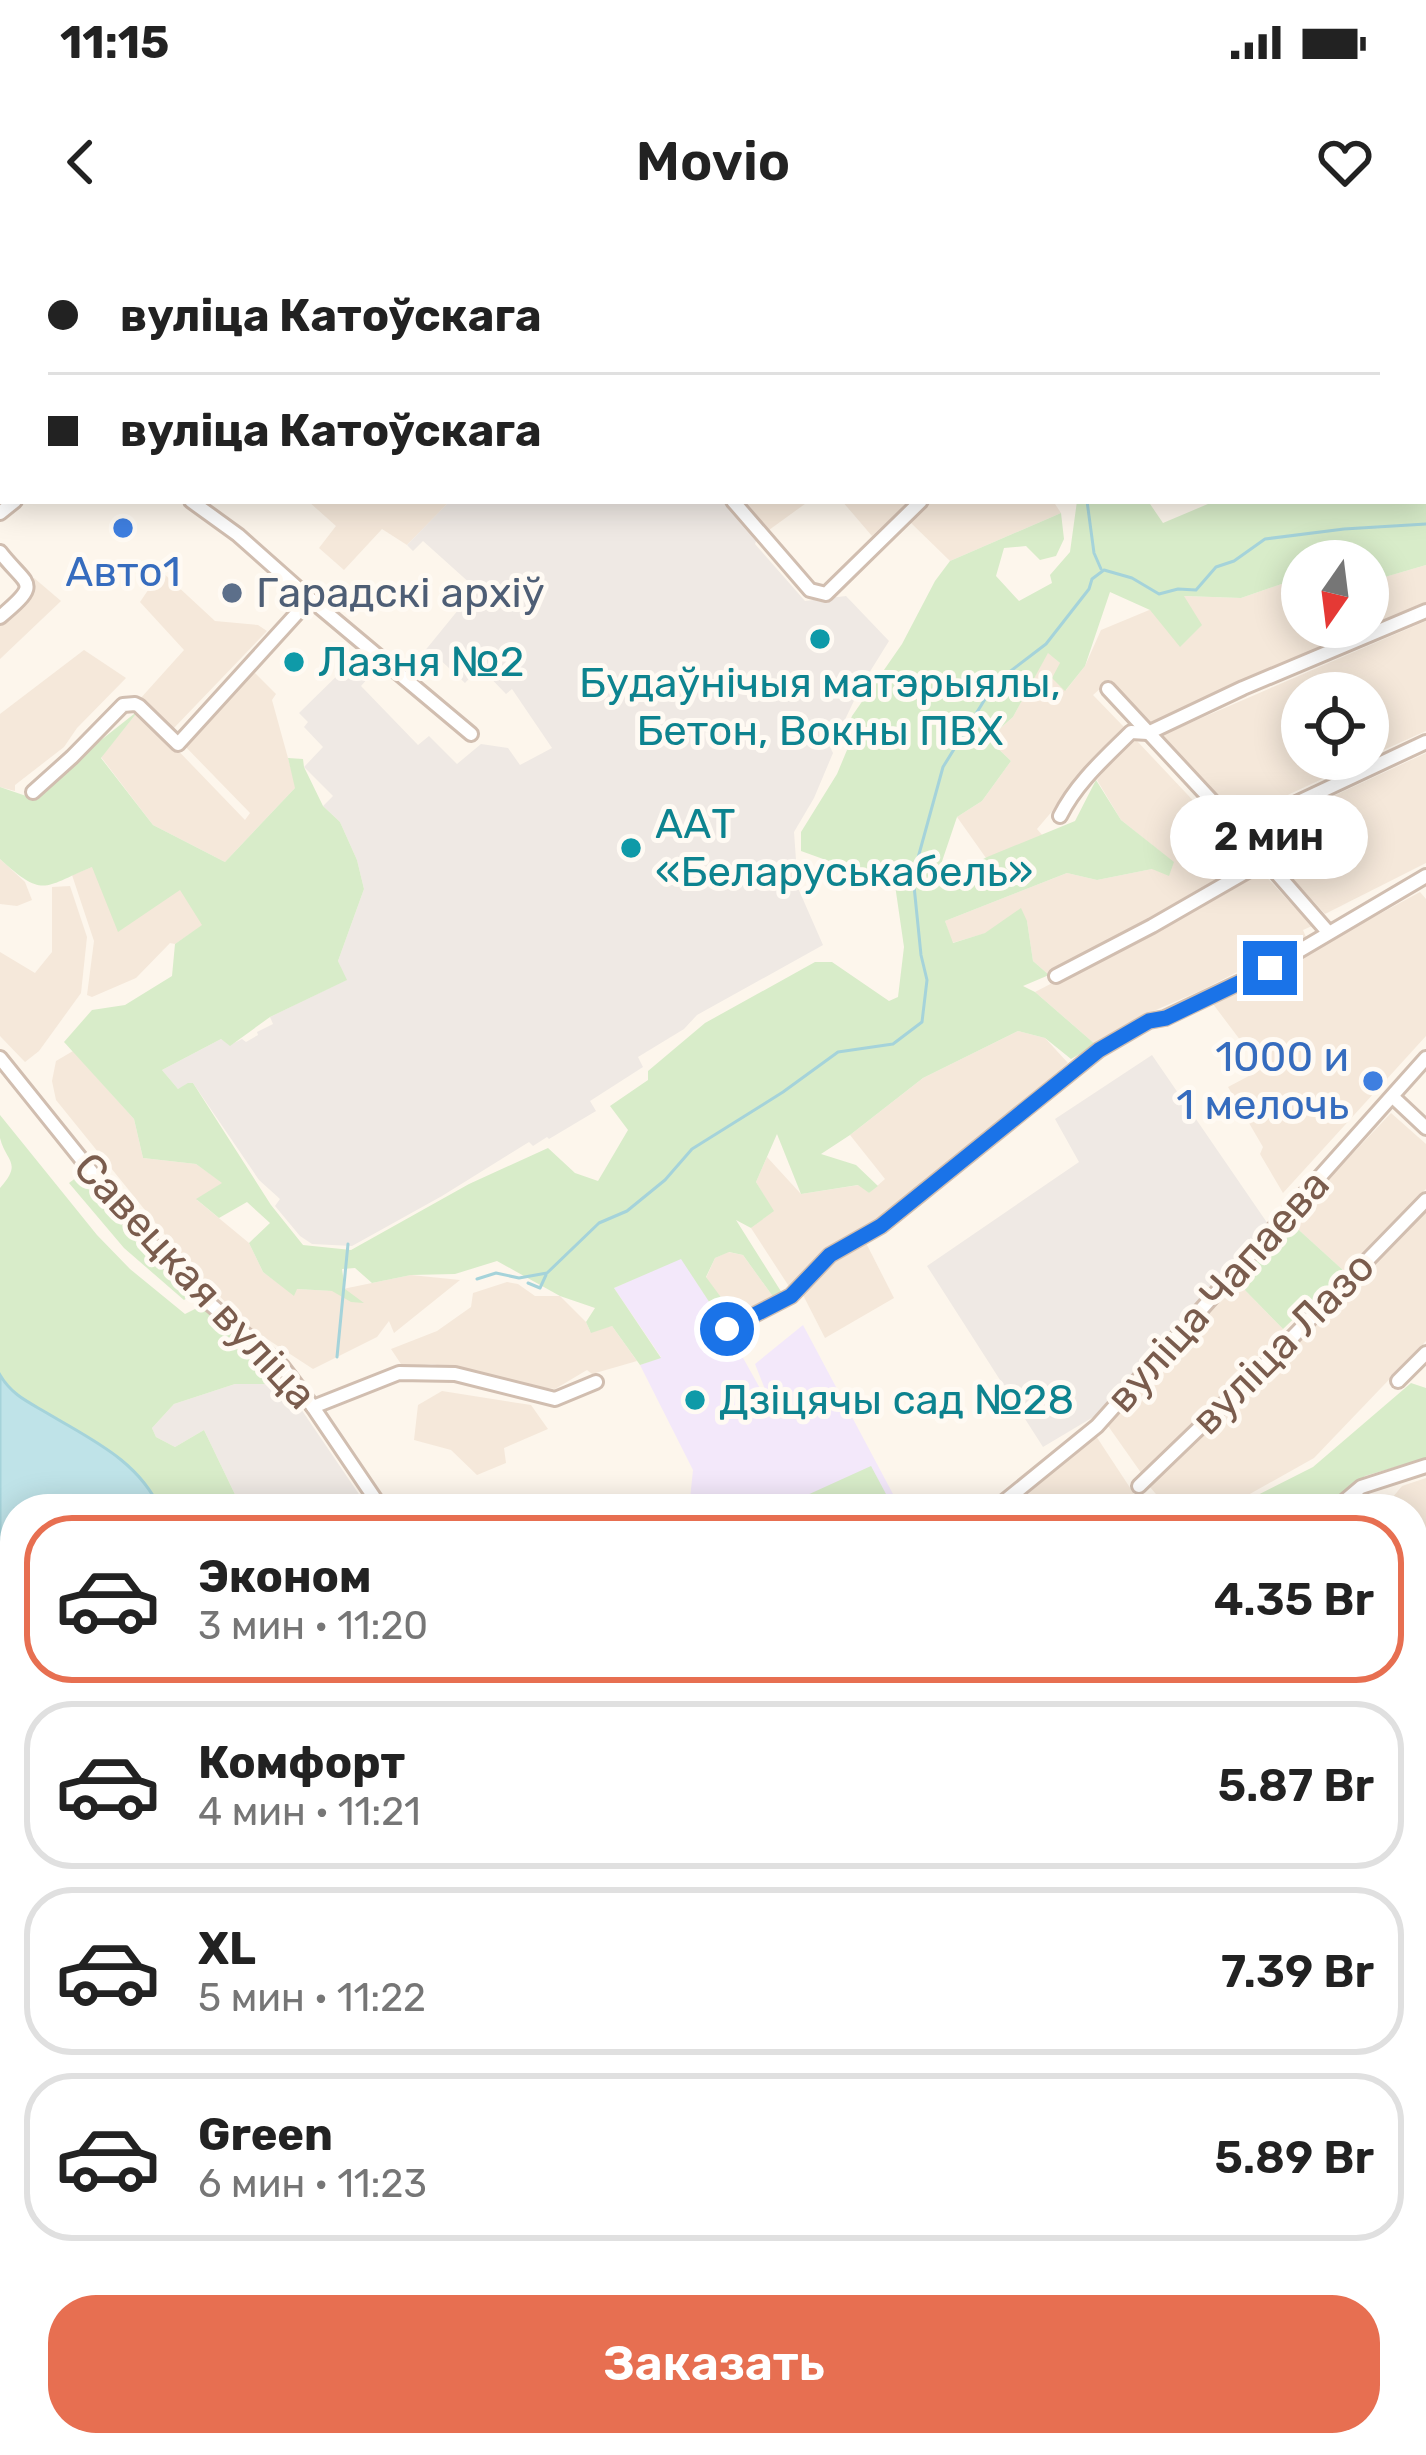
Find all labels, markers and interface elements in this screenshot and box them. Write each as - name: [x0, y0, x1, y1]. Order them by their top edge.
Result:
- text: 11:15: [60, 16, 169, 69]
- icon: back: [48, 129, 114, 195]
- icon: heart: [1312, 129, 1378, 195]
- text: Movio: [636, 130, 790, 194]
- text: вуліца Катоўскага: [120, 289, 542, 342]
- text: вуліца Катоўскага: [120, 404, 542, 457]
- marker: Авто1: [110, 515, 136, 541]
- north arrow: [1281, 540, 1389, 648]
- map controls: [1281, 540, 1389, 780]
- place label: Авто1: [65, 547, 181, 597]
- place label: Гарадскі архіў: [256, 568, 545, 618]
- marker: Гарадскі архіў: [219, 580, 245, 606]
- marker: Будаўнічыя матэрыялы, Бетон, Вокны ПВХ: [807, 626, 833, 652]
- place label: Лазня №2: [318, 637, 524, 687]
- marker: Лазня №2: [281, 649, 307, 675]
- place label: Будаўнічыя матэрыялы, Бетон, Вокны ПВХ: [579, 658, 1061, 756]
- button: locate: [1281, 672, 1389, 780]
- callout: 2 мин: [1171, 794, 1369, 878]
- place label: ААТ «Беларуськабель»: [655, 799, 1033, 897]
- text: 2 мин: [1214, 814, 1324, 860]
- marker: ААТ «Беларуськабель»: [618, 835, 644, 861]
- route end: [1243, 941, 1297, 995]
- place label: 1000 и 1 мелочь: [1176, 1032, 1349, 1130]
- marker: 1000 и 1 мелочь: [1360, 1068, 1386, 1094]
- street label: Савецкая вуліца: [63, 1143, 327, 1419]
- street label: вуліца Чапаева: [1096, 1160, 1340, 1422]
- street label: вуліца Лазо: [1181, 1241, 1385, 1445]
- route start: [700, 1302, 754, 1356]
- place label: Дзіцячы сад №28: [719, 1375, 1074, 1425]
- marker: Дзіцячы сад №28: [682, 1387, 708, 1413]
- icon: car: [54, 1545, 162, 1653]
- text: Эконом: [198, 1550, 372, 1603]
- text: 4.35 Br: [1214, 1573, 1374, 1626]
- text: 3 мин · 11:20: [198, 1603, 428, 1649]
- icon: car: [54, 1731, 162, 1839]
- text: Комфорт: [198, 1736, 405, 1789]
- text: 5.87 Br: [1218, 1759, 1374, 1812]
- text: 4 мин · 11:21: [198, 1789, 421, 1835]
- icon: car: [54, 1917, 162, 2025]
- text: XL: [198, 1922, 256, 1975]
- text: 7.39 Br: [1221, 1945, 1374, 1998]
- text: 5 мин · 11:22: [198, 1975, 426, 2021]
- icon: car: [54, 2103, 162, 2211]
- text: Green: [198, 2108, 333, 2161]
- text: 5.89 Br: [1215, 2131, 1374, 2184]
- text: 6 мин · 11:23: [198, 2161, 427, 2207]
- button: Заказать: [48, 2295, 1380, 2433]

